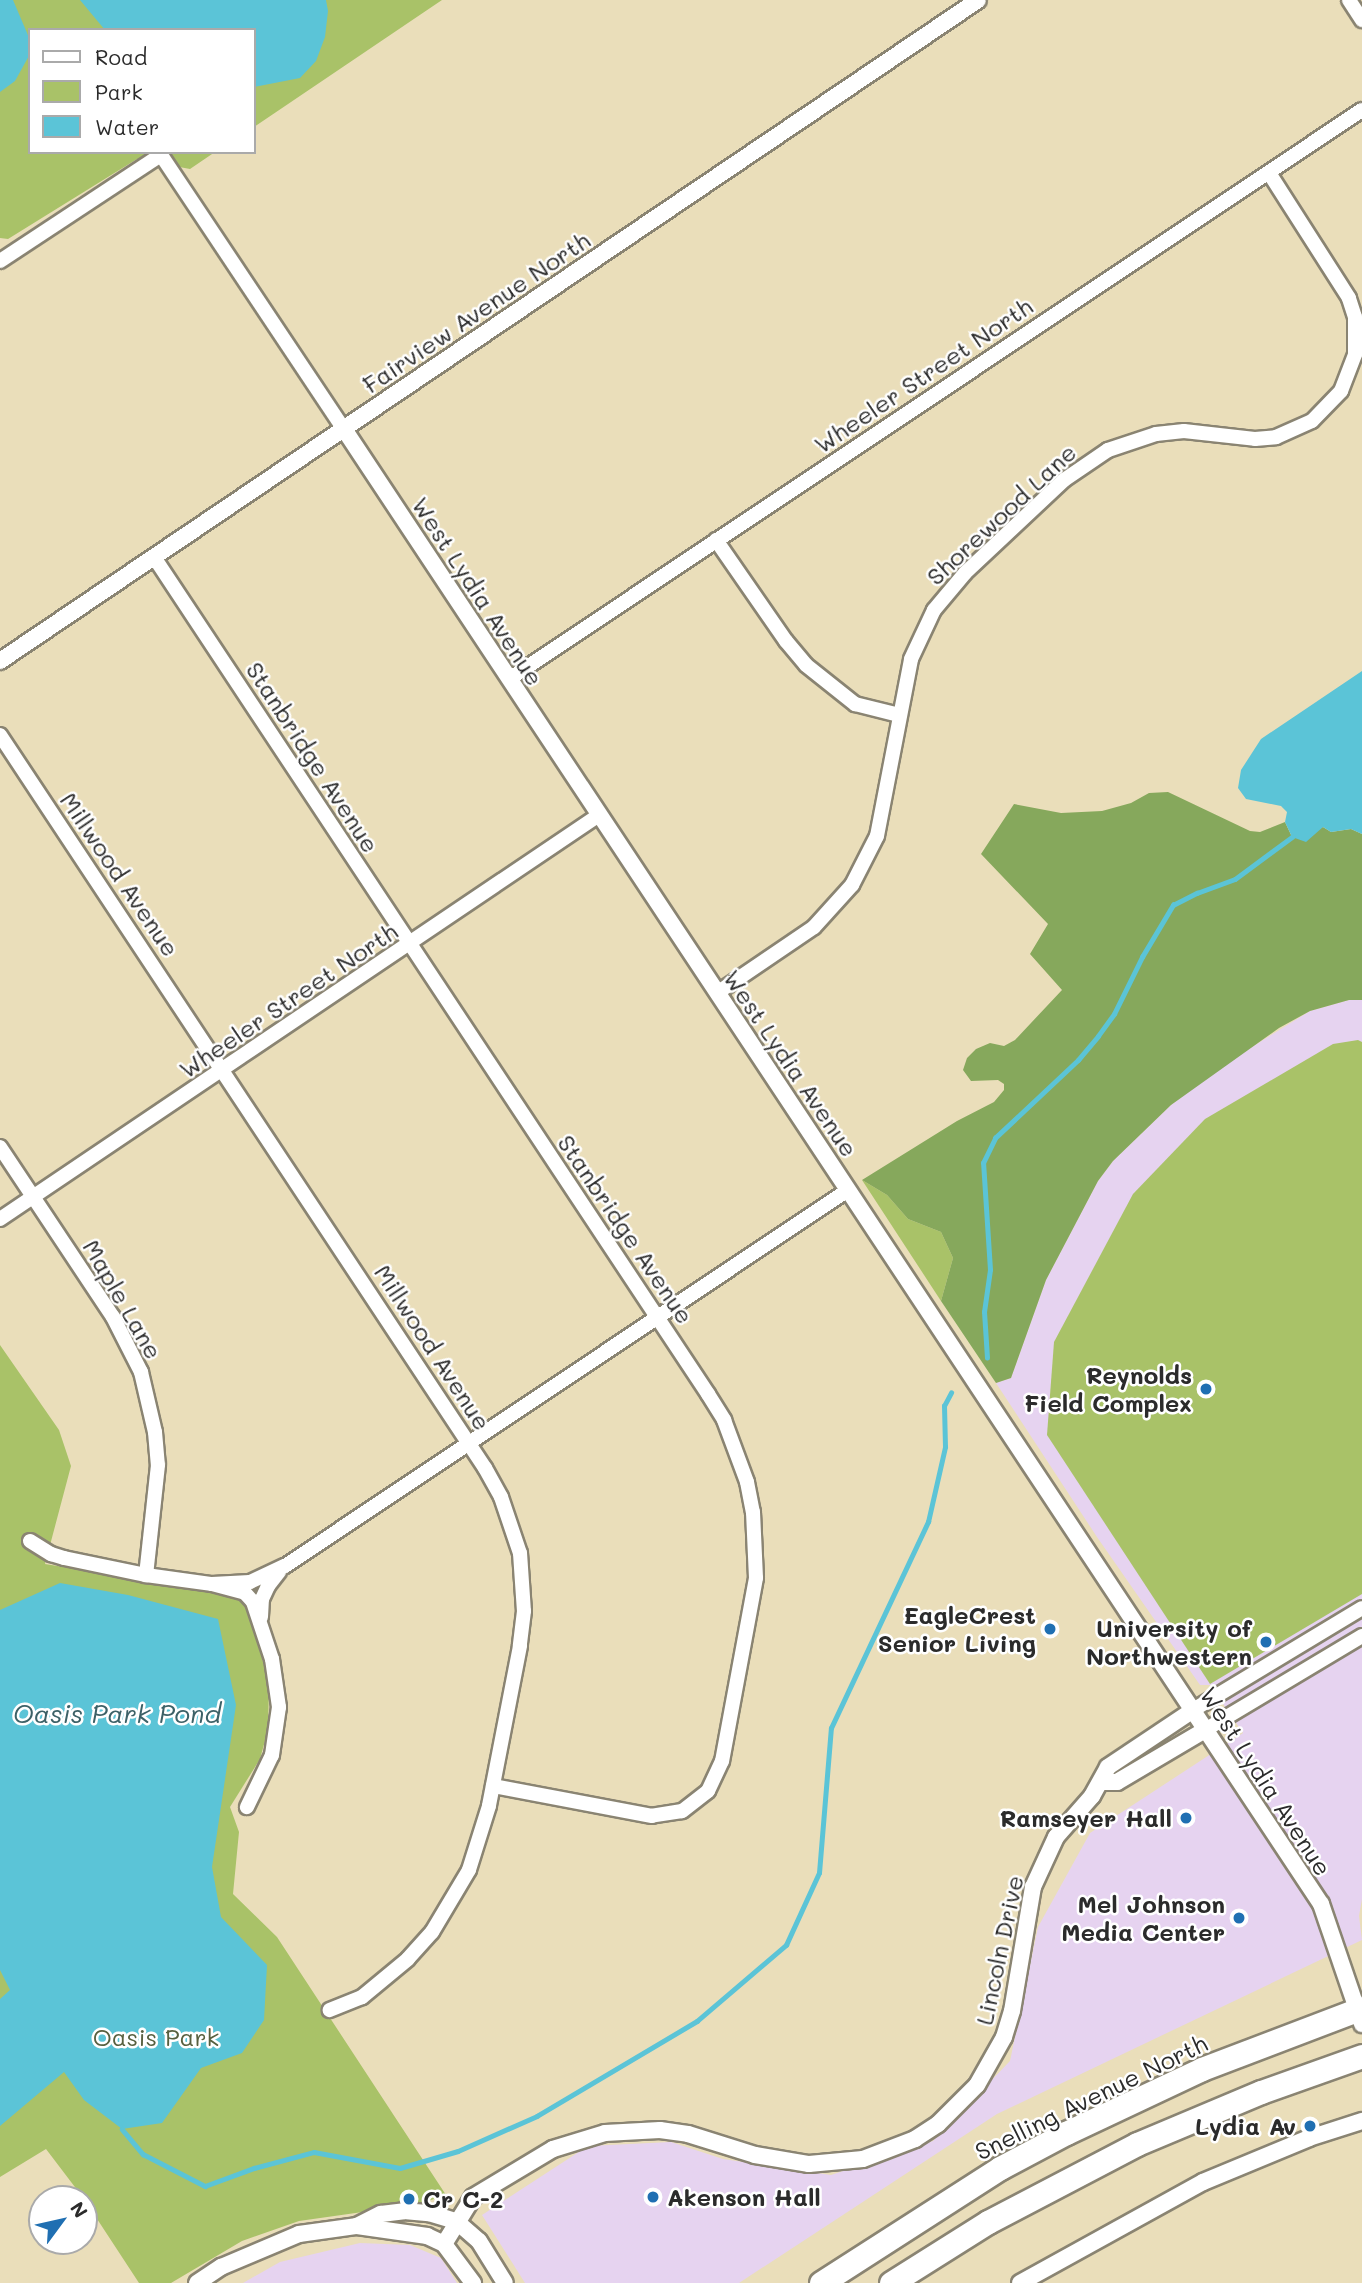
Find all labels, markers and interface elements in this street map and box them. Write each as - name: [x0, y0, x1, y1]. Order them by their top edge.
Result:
- legend: [28, 28, 256, 154]
- text: Road: [95, 43, 147, 70]
- text: Park: [95, 78, 143, 105]
- text: Water: [95, 113, 159, 140]
- street label: Fairview Avenue North: [357, 225, 595, 399]
- street label: Wheeler Street North: [808, 291, 1038, 459]
- street label: Shorewood Lane: [920, 437, 1082, 591]
- street label: West Lydia Avenue: [406, 491, 550, 691]
- street label: Stanbridge Avenue: [241, 656, 385, 858]
- street label: Millwood Avenue: [55, 787, 185, 961]
- street label: Wheeler Street North: [173, 916, 403, 1084]
- street label: West Lydia Avenue: [718, 964, 864, 1162]
- street label: Stanbridge Avenue: [552, 1129, 700, 1329]
- street label: Maple Lane: [77, 1234, 169, 1364]
- street label: Millwood Avenue: [369, 1259, 497, 1435]
- place label: Reynolds Field Complex: [1024, 1361, 1192, 1417]
- marker: Reynolds Field Complex: [1198, 1381, 1214, 1397]
- place label: EagleCrest Senior Living: [878, 1601, 1036, 1657]
- place label: University of Northwestern: [1086, 1614, 1252, 1670]
- marker: EagleCrest Senior Living: [1042, 1621, 1058, 1637]
- marker: University of Northwestern: [1258, 1634, 1274, 1650]
- street label: West Lydia Avenue: [1194, 1681, 1338, 1881]
- water label: Oasis Park Pond: [13, 1698, 221, 1730]
- place label: Ramseyer Hall: [1000, 1804, 1172, 1832]
- marker: Ramseyer Hall: [1178, 1810, 1194, 1826]
- street label: Lincoln Drive: [969, 1873, 1029, 2027]
- place label: Mel Johnson Media Center: [1061, 1890, 1225, 1946]
- marker: Mel Johnson Media Center: [1231, 1910, 1247, 1926]
- park label: Oasis Park: [93, 2023, 219, 2051]
- street label: Snelling Avenue North: [970, 2028, 1212, 2166]
- place label: Lydia Av: [1195, 2112, 1296, 2140]
- marker: Lydia Av: [1302, 2118, 1318, 2134]
- place label: Akenson Hall: [667, 2183, 821, 2211]
- north arrow: [28, 2185, 98, 2255]
- place label: Cr C-2: [423, 2185, 503, 2213]
- marker: Akenson Hall: [645, 2189, 661, 2205]
- marker: Cr C-2: [401, 2191, 417, 2207]
- text: N: [65, 2197, 94, 2222]

